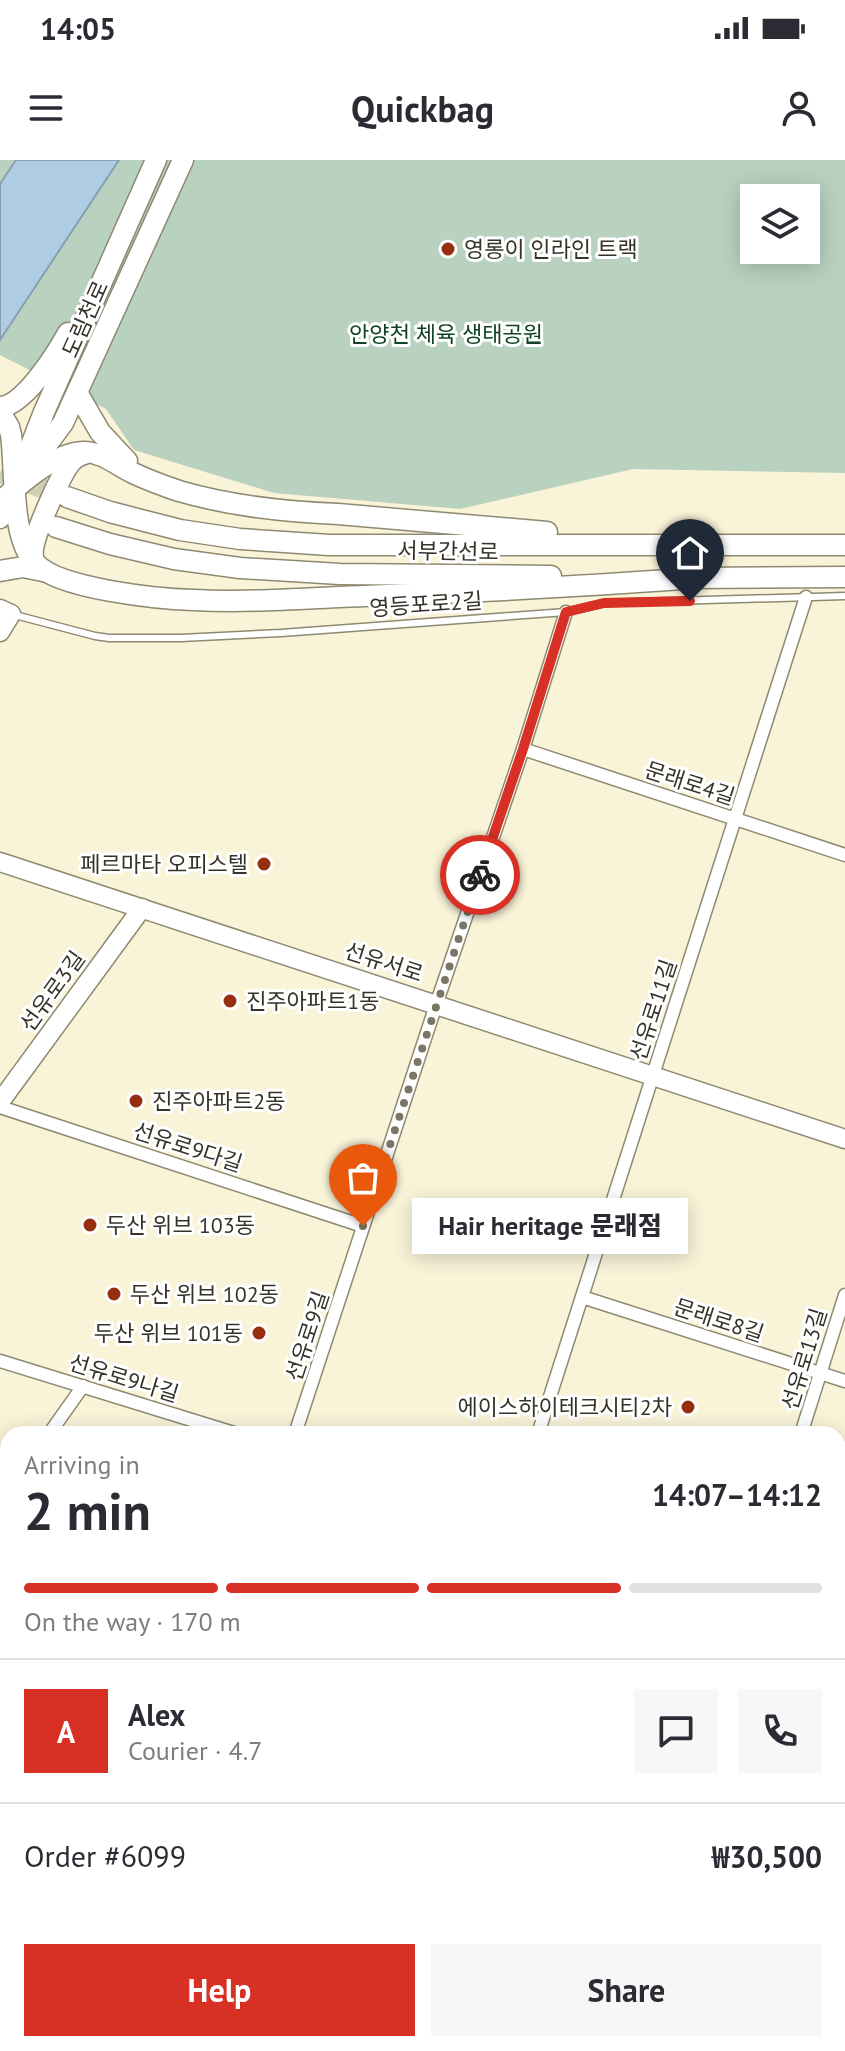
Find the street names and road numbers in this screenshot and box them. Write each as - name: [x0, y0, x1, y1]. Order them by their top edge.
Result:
- street label: 도림천로: [56, 276, 114, 362]
- street label: 서부간선로: [397, 536, 499, 566]
- street label: 영등포로2길: [369, 586, 483, 622]
- street label: 문래로4길: [641, 755, 739, 811]
- street label: 선유서로: [341, 936, 427, 988]
- street label: 선유로3길: [13, 945, 91, 1037]
- street label: 선유로11길: [623, 956, 683, 1064]
- street label: 선유로9다길: [130, 1116, 246, 1178]
- street label: 선유로9길: [279, 1287, 335, 1385]
- street label: 문래로8길: [670, 1292, 768, 1348]
- street label: 선유로13길: [775, 1305, 833, 1413]
- street label: 선유로9나길: [66, 1348, 182, 1408]

